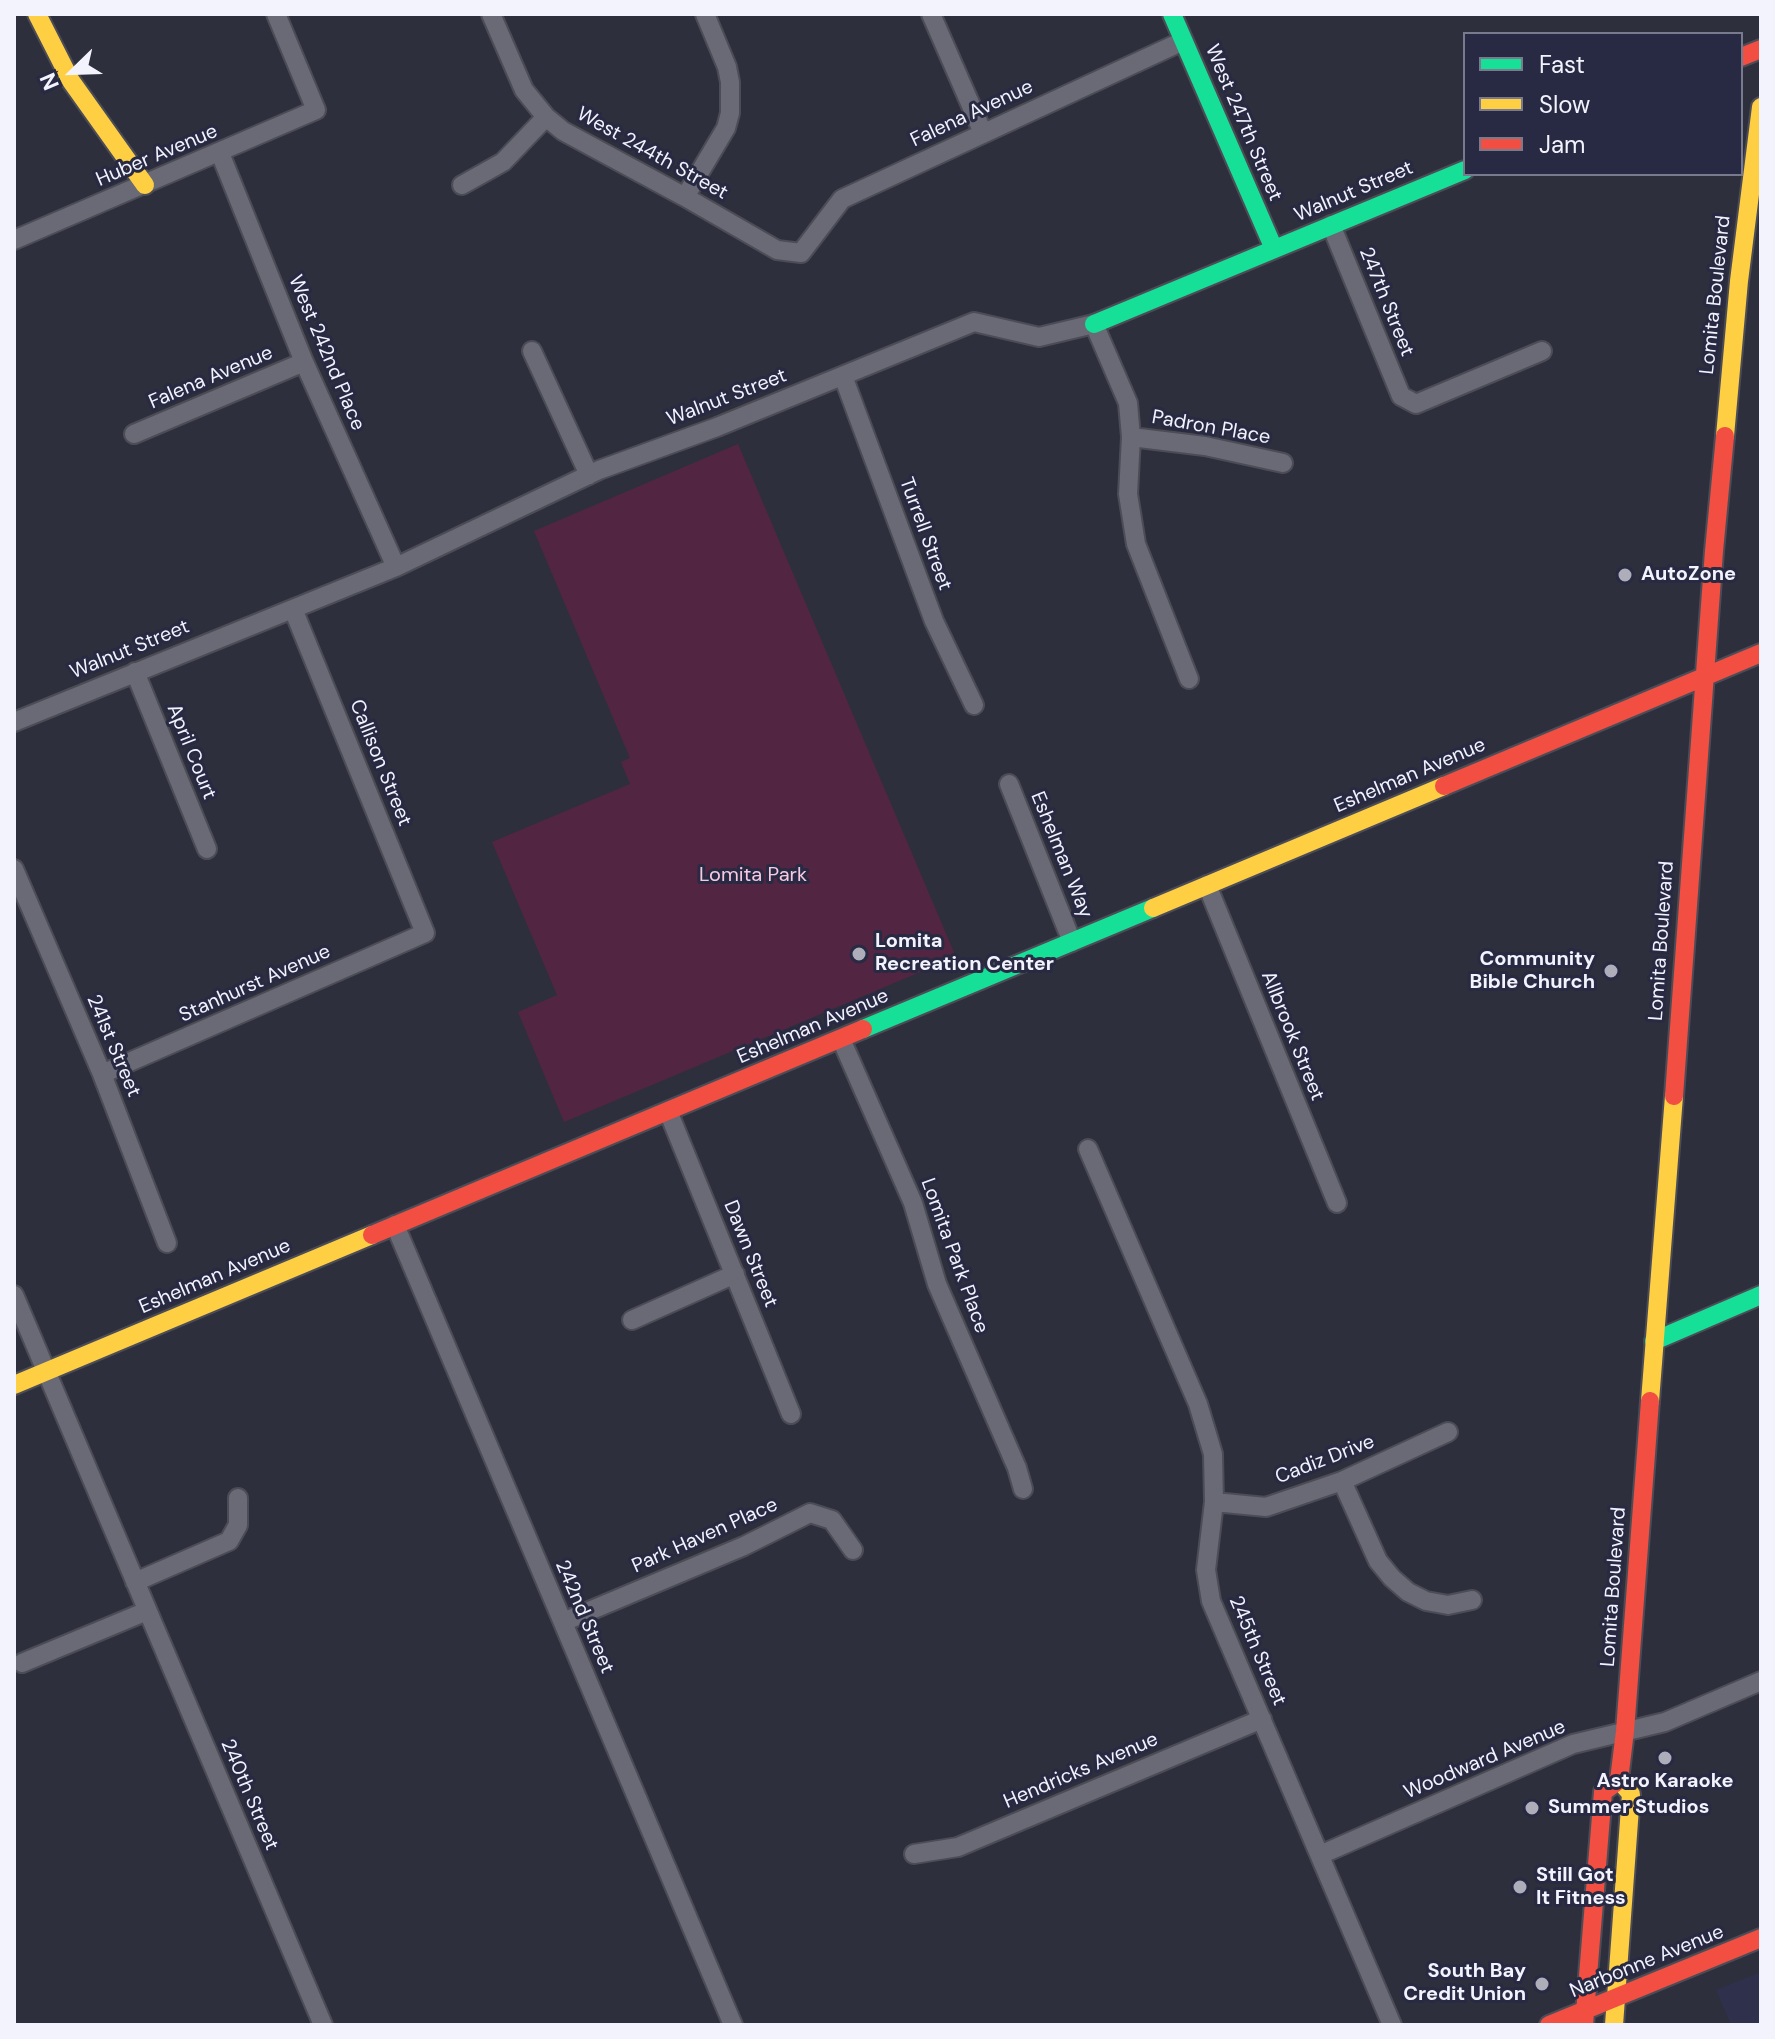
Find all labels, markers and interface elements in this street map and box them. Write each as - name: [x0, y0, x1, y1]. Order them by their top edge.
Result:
- north arrow: [32, 32, 112, 112]
- legend: [1463, 32, 1743, 176]
- street label: West 247th Street: [1199, 41, 1287, 205]
- text: Fast: [1539, 49, 1585, 80]
- text: N: [33, 69, 66, 95]
- street label: Falena Avenue: [907, 75, 1037, 153]
- text: Slow: [1539, 89, 1590, 120]
- street label: West 244th Street: [572, 102, 732, 206]
- street label: Huber Avenue: [93, 120, 221, 192]
- text: Jam: [1539, 129, 1585, 160]
- street label: Walnut Street: [1291, 156, 1417, 228]
- street label: Lomita Boulevard: [1696, 214, 1736, 376]
- street label: 247th Street: [1353, 244, 1419, 360]
- street label: West 242nd Place: [282, 272, 370, 434]
- street label: Falena Avenue: [145, 341, 277, 415]
- street label: Walnut Street: [664, 364, 790, 432]
- street label: Padron Place: [1150, 406, 1272, 450]
- street label: Turrell Street: [893, 474, 957, 594]
- place label: AutoZone: [1641, 563, 1736, 587]
- marker: AutoZone: [1616, 566, 1634, 584]
- street label: Walnut Street: [67, 615, 193, 685]
- street label: Callison Street: [344, 696, 416, 830]
- street label: April Court: [161, 701, 221, 803]
- street label: Eshelman Avenue: [1331, 733, 1489, 819]
- street label: Eshelman Way: [1025, 788, 1097, 922]
- street label: Lomita Boulevard: [1644, 860, 1680, 1022]
- park label: Lomita Park: [699, 864, 807, 888]
- place label: Lomita Recreation Center: [875, 930, 1054, 977]
- street label: Stanhurst Avenue: [176, 940, 334, 1028]
- marker: Lomita Recreation Center: [850, 945, 868, 963]
- place label: Community Bible Church: [1470, 948, 1595, 995]
- marker: Community Bible Church: [1602, 962, 1620, 980]
- street label: Allbrook Street: [1255, 968, 1329, 1104]
- street label: Eshelman Avenue: [734, 984, 892, 1070]
- street label: 241st Street: [81, 991, 145, 1101]
- street label: Lomita Park Place: [915, 1175, 993, 1337]
- street label: Dawn Street: [718, 1197, 782, 1311]
- street label: Eshelman Avenue: [136, 1234, 294, 1320]
- street label: Cadiz Drive: [1272, 1430, 1378, 1490]
- street label: Park Haven Place: [628, 1493, 782, 1579]
- street label: Lomita Boulevard: [1596, 1506, 1632, 1668]
- street label: 242nd Street: [549, 1557, 619, 1677]
- street label: 245th Street: [1223, 1593, 1291, 1709]
- street label: Woodward Avenue: [1401, 1715, 1569, 1805]
- street label: Hendricks Avenue: [1000, 1728, 1162, 1814]
- street label: 240th Street: [215, 1736, 283, 1854]
- marker: Astro Karaoke: [1656, 1749, 1674, 1767]
- place label: Astro Karaoke: [1596, 1770, 1734, 1794]
- place label: Summer Studios: [1548, 1796, 1709, 1820]
- marker: Summer Studios: [1523, 1799, 1541, 1817]
- place label: Still Got It Fitness: [1536, 1864, 1626, 1911]
- marker: Still Got It Fitness: [1511, 1878, 1529, 1896]
- street label: Narbonne Avenue: [1566, 1920, 1728, 2004]
- place label: South Bay Credit Union: [1403, 1960, 1526, 2007]
- marker: South Bay Credit Union: [1533, 1975, 1551, 1993]

